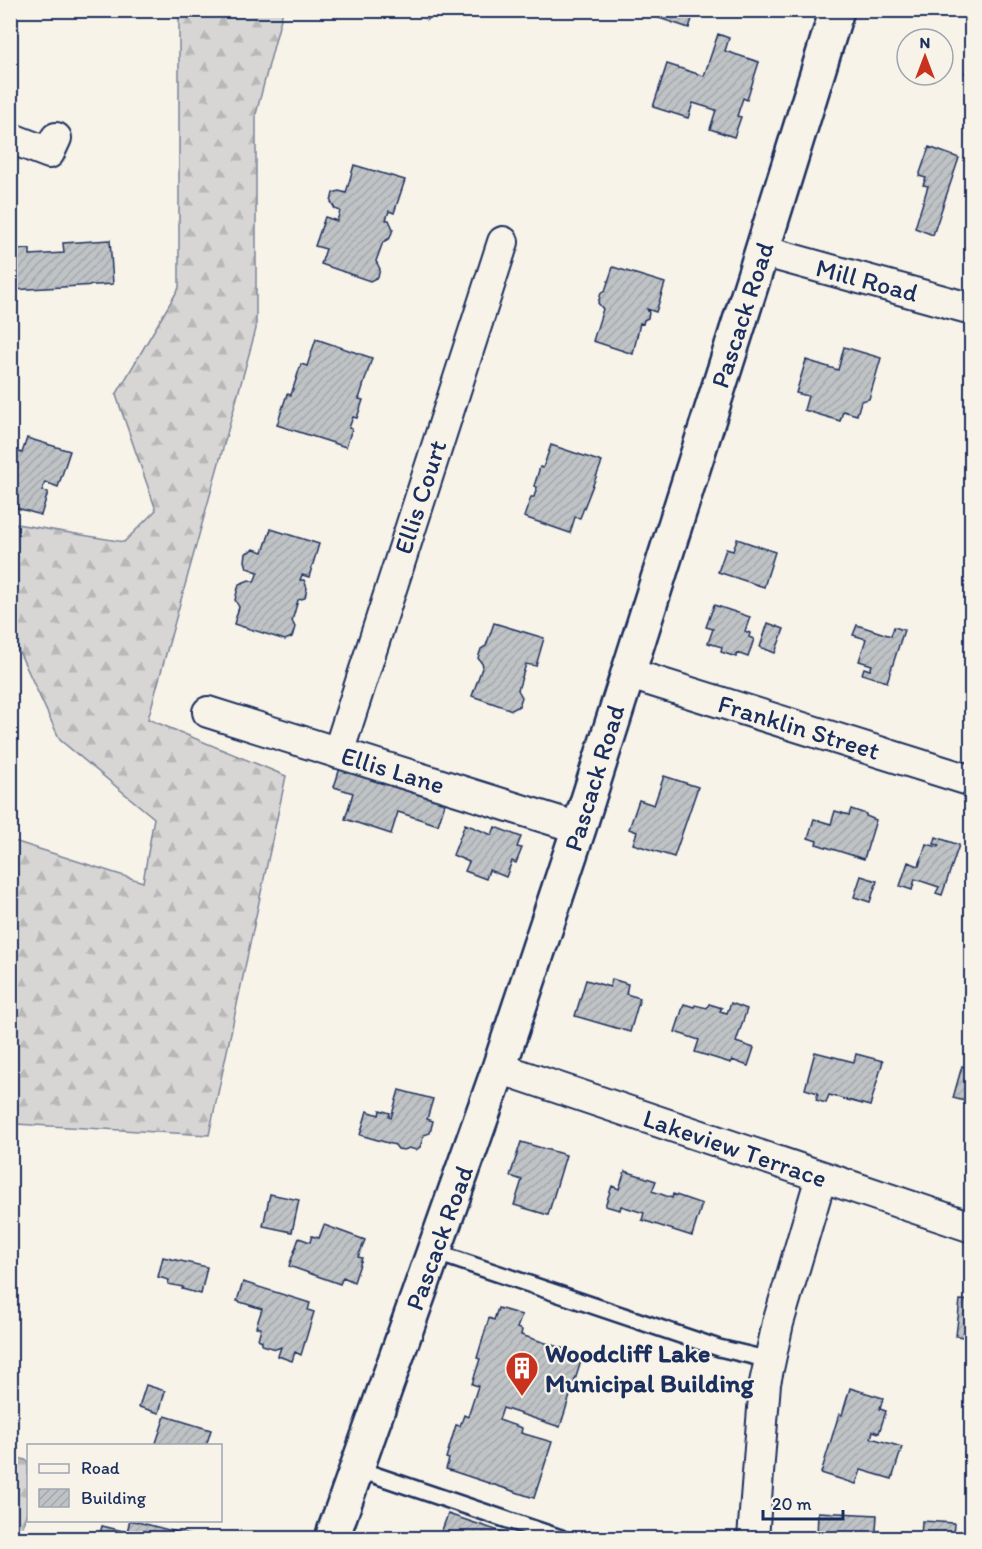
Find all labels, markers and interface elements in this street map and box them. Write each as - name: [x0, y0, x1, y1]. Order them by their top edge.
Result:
- north arrow: [895, 27, 955, 87]
- text: N: [920, 33, 930, 52]
- street label: Pascack Road: [703, 238, 781, 392]
- street label: Mill Road: [812, 251, 922, 309]
- street label: Ellis Court: [387, 436, 453, 558]
- street label: Franklin Street: [714, 687, 884, 767]
- street label: Pascack Road: [557, 701, 631, 855]
- street label: Ellis Lane: [337, 739, 449, 801]
- street label: Lakeview Terrace: [639, 1102, 831, 1194]
- street label: Pascack Road: [398, 1161, 480, 1315]
- place label: Woodcliff Lake Municipal Building: [545, 1337, 755, 1399]
- building icon: Woodcliff Lake Municipal Building: [504, 1350, 540, 1397]
- legend: [27, 1444, 222, 1522]
- text: Road: [81, 1457, 120, 1479]
- scale bar: [763, 1483, 842, 1521]
- text: Building: [81, 1487, 147, 1509]
- text: 20 m: [772, 1493, 812, 1515]

